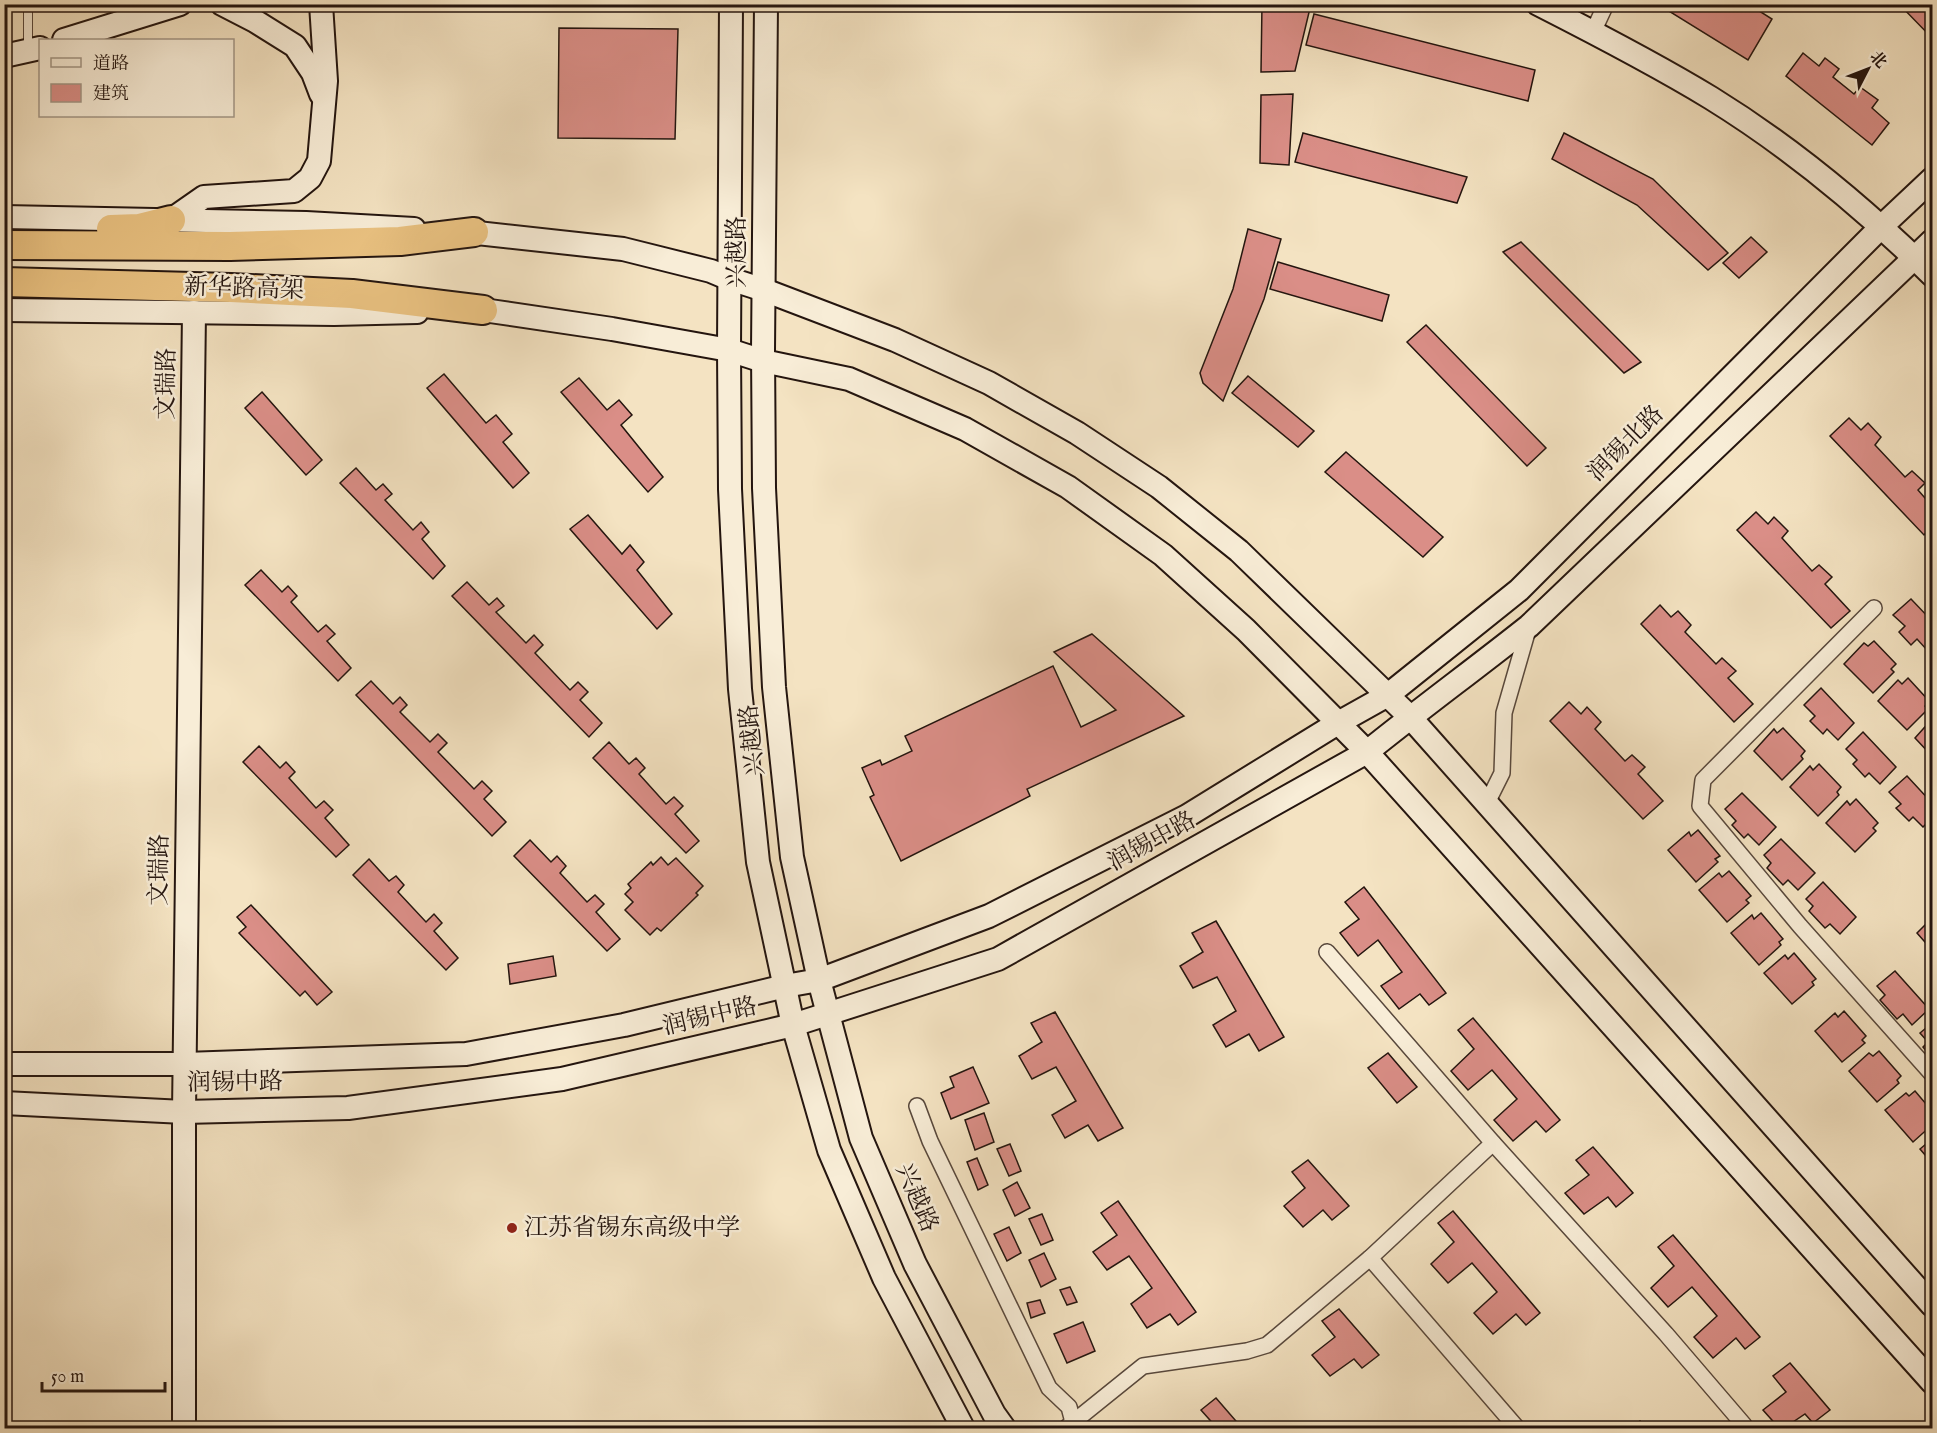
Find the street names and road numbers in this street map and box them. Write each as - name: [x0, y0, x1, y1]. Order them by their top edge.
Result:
- street label: 兴越路: [722, 216, 753, 288]
- street label: 新华路高架: [183, 271, 305, 307]
- street label: 文瑞路: [151, 348, 183, 420]
- street label: 润锡北路: [1581, 399, 1671, 489]
- street label: 兴越路: [734, 703, 772, 777]
- street label: 润锡中路: [1103, 805, 1201, 879]
- street label: 文瑞路: [144, 834, 176, 906]
- street label: 润锡中路: [660, 991, 760, 1043]
- street label: 润锡中路: [187, 1067, 283, 1099]
- street label: 兴越路: [888, 1159, 944, 1237]

